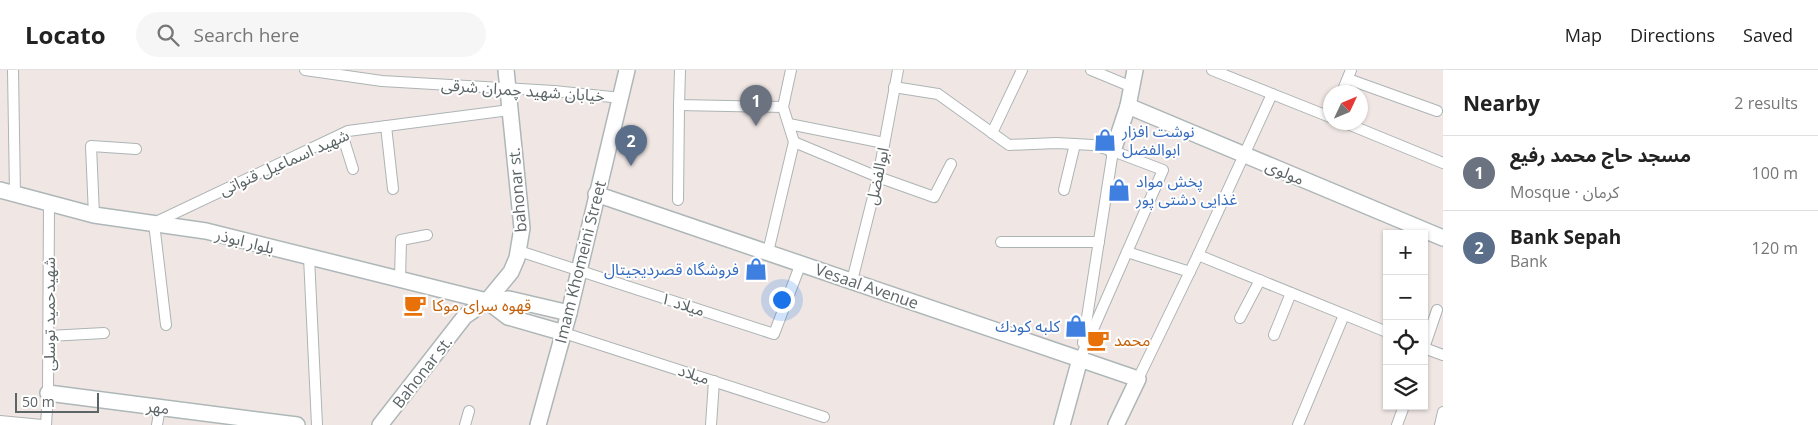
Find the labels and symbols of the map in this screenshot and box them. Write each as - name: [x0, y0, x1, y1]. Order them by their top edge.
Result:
- street label: خیابان شهید چمران شرقی: [440, 73, 606, 107]
- pin: 1: [740, 85, 772, 126]
- north arrow: [1323, 85, 1368, 130]
- place label: نوشت افزار ابوالفضل: [1121, 120, 1195, 160]
- street label: شهید اسماعیل قنواتی: [216, 123, 352, 201]
- pin: 2: [615, 125, 647, 166]
- shop icon: نوشت افزار ابوالفضل: [1092, 127, 1118, 153]
- street label: ابوالفضل: [860, 145, 894, 207]
- street label: bahonar st.: [502, 147, 532, 233]
- street label: مولوی: [1262, 154, 1308, 190]
- place label: پخش مواد غذایی دشتی پور: [1135, 170, 1237, 210]
- shop icon: پخش مواد غذایی دشتی پور: [1106, 177, 1132, 203]
- street label: Imam Khomeini Street: [549, 178, 611, 346]
- street label: بلوار ابوذر: [212, 223, 277, 259]
- shop icon: فروشگاه قصردیجیتال: [743, 256, 769, 282]
- street label: شهیدحمید توسلی: [38, 257, 60, 371]
- place label: فروشگاه قصردیجیتال: [604, 258, 739, 280]
- street label: Vesaal Avenue: [812, 258, 922, 314]
- street label: میلاد ۱: [658, 287, 708, 321]
- your location: [769, 287, 795, 313]
- cafe icon: قهوه سرای موکا: [402, 292, 428, 318]
- place label: قهوه سرای موکا: [432, 294, 531, 316]
- shop icon: كلبه كودك: [1063, 313, 1089, 339]
- place label: كلبه كودك: [995, 315, 1060, 337]
- cafe icon: محمد: [1085, 327, 1111, 353]
- place label: محمد: [1114, 329, 1150, 351]
- street label: Bahonar st.: [387, 332, 457, 412]
- street label: میلاد: [676, 359, 712, 389]
- scale bar: [15, 390, 99, 413]
- street label: مهر: [144, 395, 171, 419]

